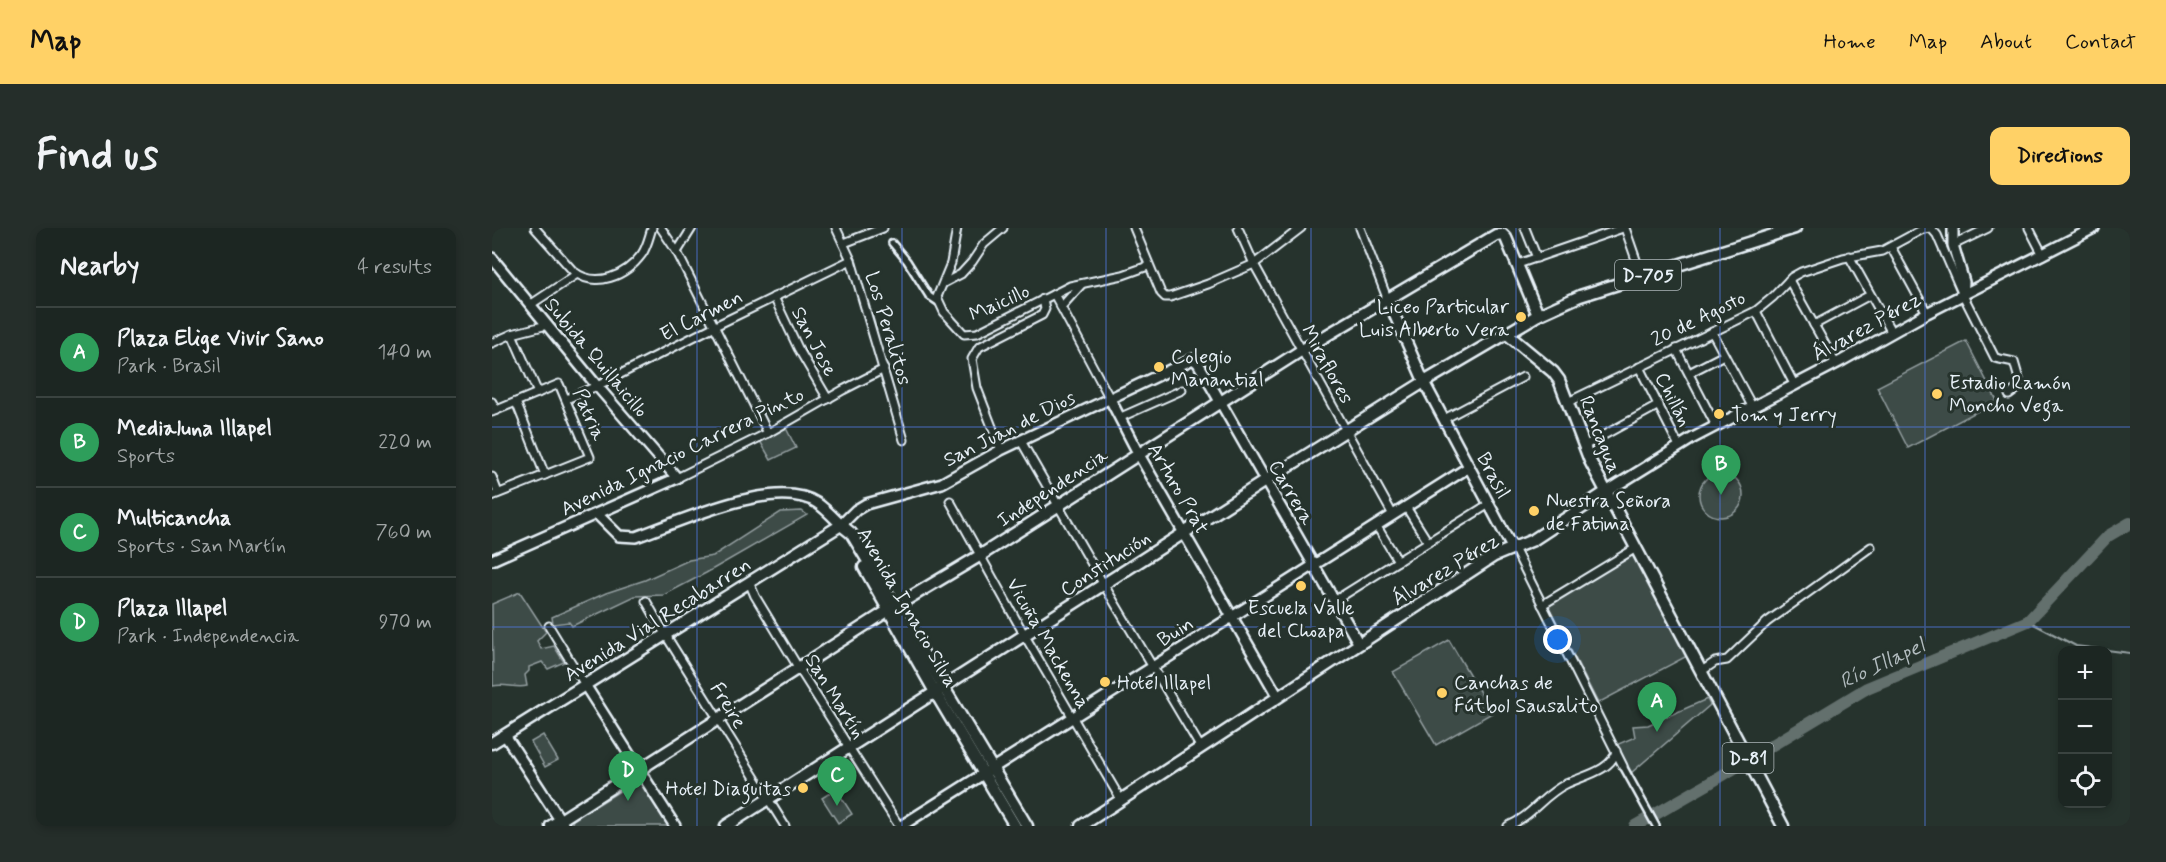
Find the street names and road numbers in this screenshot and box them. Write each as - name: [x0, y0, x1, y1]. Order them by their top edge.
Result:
- road number: D-705: [1615, 260, 1681, 290]
- street label: Los Peralitos: [857, 268, 918, 389]
- street label: Maicillo: [965, 278, 1034, 329]
- street label: El Carmen: [656, 284, 748, 349]
- street label: 20 de Agosto: [1647, 285, 1750, 354]
- street label: Álvarez Pérez: [1807, 286, 1926, 368]
- street label: Subida Quillaicillo: [538, 292, 654, 424]
- street label: San Jose: [784, 302, 843, 381]
- street label: Miraflores: [1294, 320, 1359, 409]
- street label: Chillán: [1648, 368, 1698, 432]
- street label: Avenida Ignacio Carrera Pinto: [556, 382, 809, 523]
- street label: Patria: [566, 384, 612, 446]
- street label: San Juan de Dios: [939, 384, 1080, 474]
- street label: Rancagua: [1572, 392, 1627, 477]
- street label: Arturo Prat: [1141, 438, 1215, 539]
- street label: Independencia: [992, 442, 1114, 534]
- street label: Brasil: [1469, 448, 1516, 504]
- street label: Carrera: [1261, 455, 1321, 531]
- street label: Avenida Ignacio Silva: [850, 523, 964, 693]
- street label: Constitución: [1055, 525, 1156, 604]
- street label: Álvarez Pérez: [1387, 528, 1505, 613]
- street label: Avenida Vial Recabarren: [559, 552, 756, 689]
- street label: Vicuña Mackenna: [999, 573, 1096, 714]
- street label: Buin: [1152, 611, 1199, 654]
- street label: San Martín: [798, 649, 872, 744]
- street label: Freire: [703, 677, 753, 734]
- road number: D-81: [1722, 743, 1774, 773]

